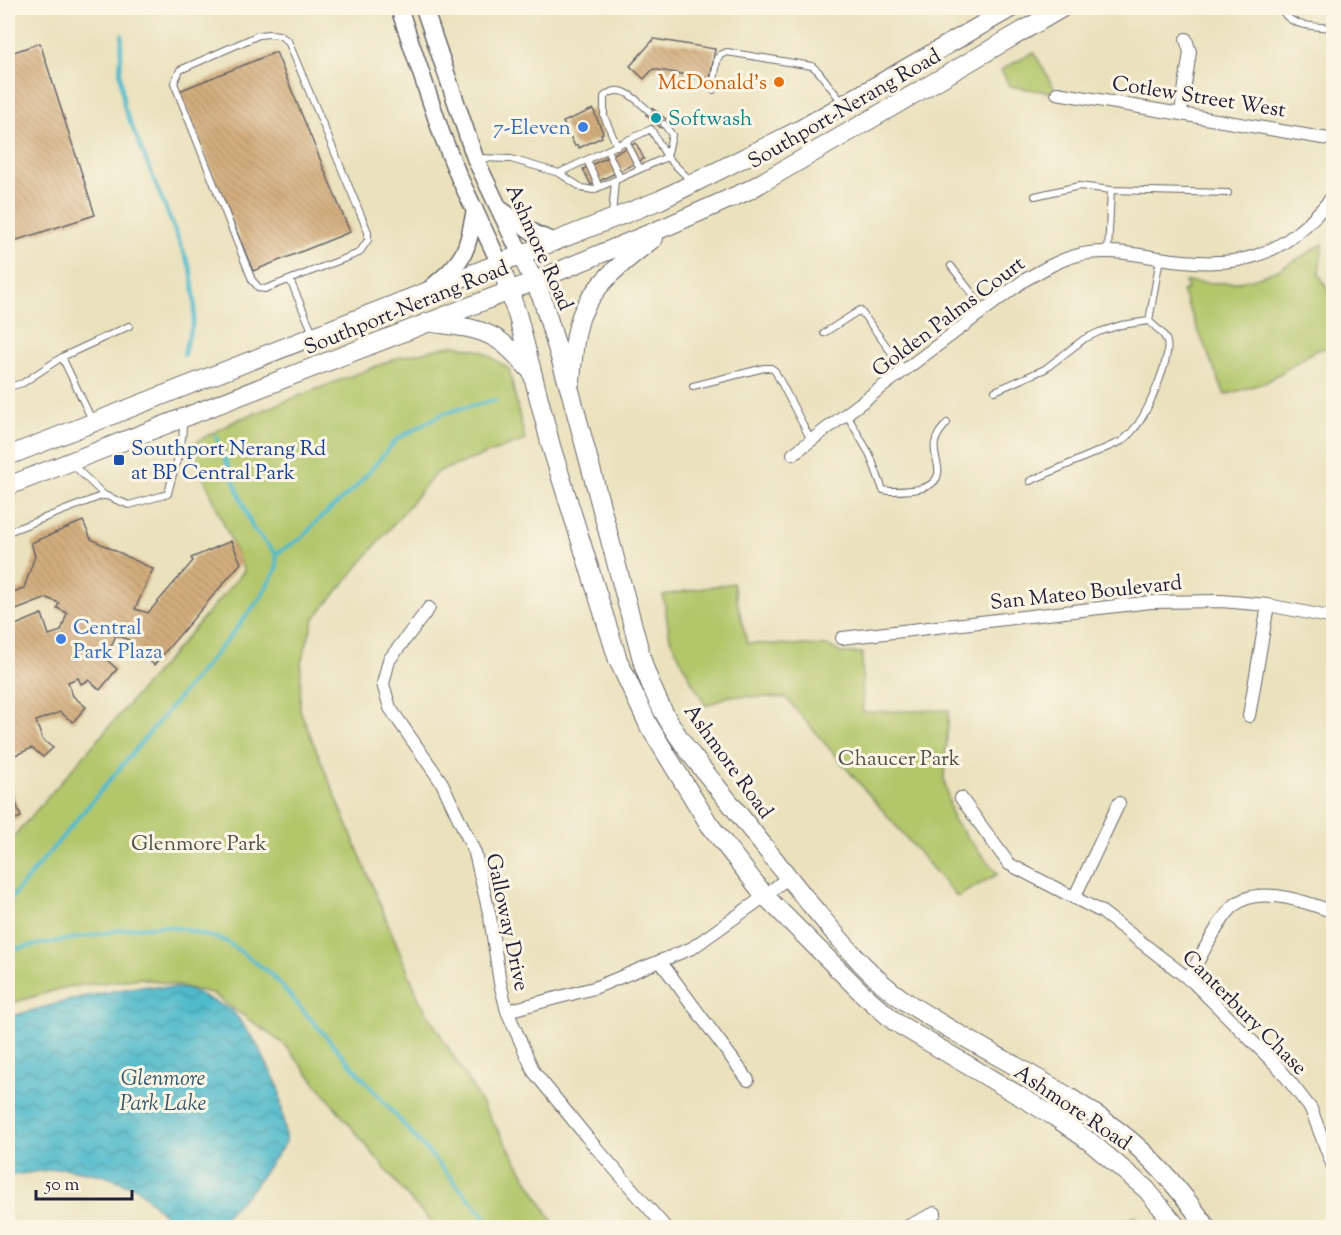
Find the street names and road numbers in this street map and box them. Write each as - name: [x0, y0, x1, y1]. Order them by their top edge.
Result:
- street label: Southport-Nerang Road: [743, 42, 947, 177]
- street label: Cotlew Street West: [1110, 69, 1288, 127]
- street label: Ashmore Road: [497, 180, 580, 316]
- street label: Golden Palms Court: [866, 250, 1032, 385]
- street label: Southport-Nerang Road: [300, 254, 514, 364]
- street label: San Mateo Boulevard: [989, 569, 1184, 619]
- street label: Ashmore Road: [675, 698, 779, 826]
- street label: Galloway Drive: [477, 851, 535, 994]
- street label: Canterbury Chase: [1174, 944, 1313, 1083]
- street label: Ashmore Road: [1007, 1058, 1137, 1159]

